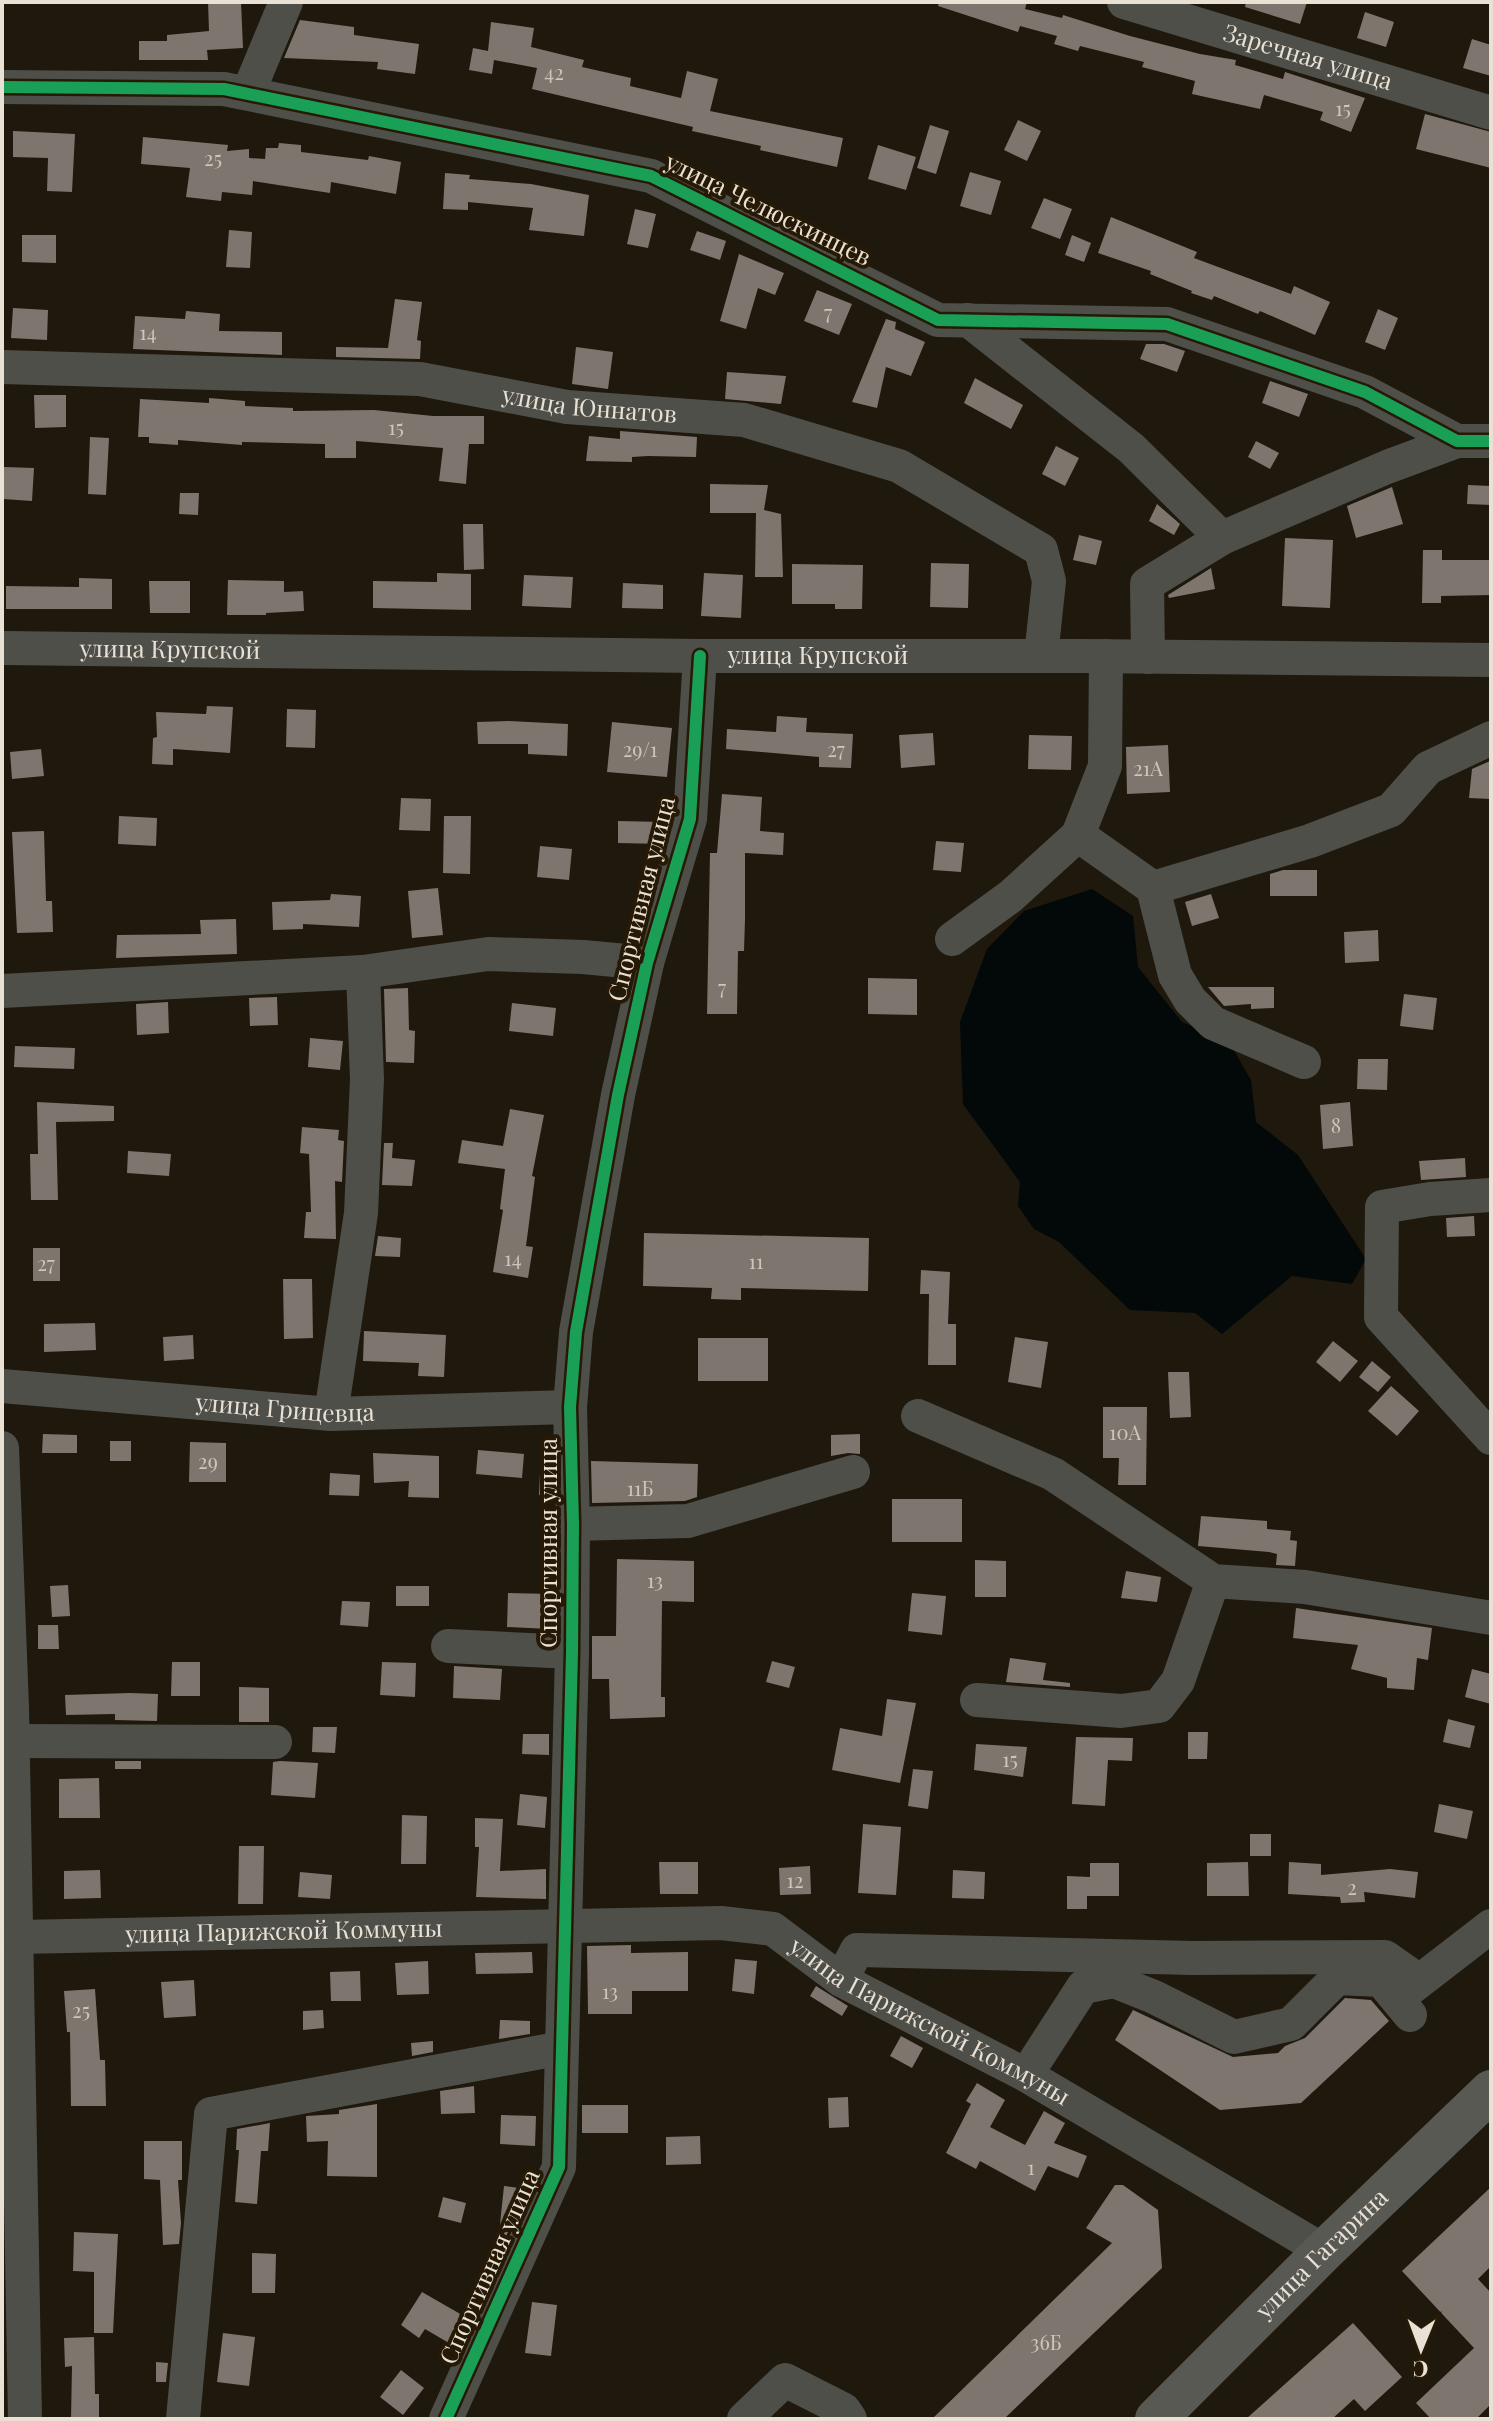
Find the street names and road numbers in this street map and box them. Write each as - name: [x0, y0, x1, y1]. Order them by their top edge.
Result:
- street label: Заречная улица: [1220, 15, 1397, 96]
- street label: улица Челюскинцев: [660, 144, 877, 272]
- street label: улица Юннатов: [499, 377, 678, 429]
- street label: улица Крупской: [79, 631, 260, 665]
- street label: улица Крупской: [727, 638, 908, 670]
- street label: Спортивная улица: [599, 793, 681, 1004]
- street label: улица Грицевца: [193, 1384, 375, 1428]
- street label: Спортивная улица: [531, 1438, 563, 1648]
- street label: улица Парижской Коммуны: [124, 1911, 443, 1949]
- street label: улица Парижской Коммуны: [783, 1928, 1077, 2112]
- street label: Спортивная улица: [431, 2164, 546, 2369]
- street label: улица Гагарина: [1247, 2180, 1394, 2326]

